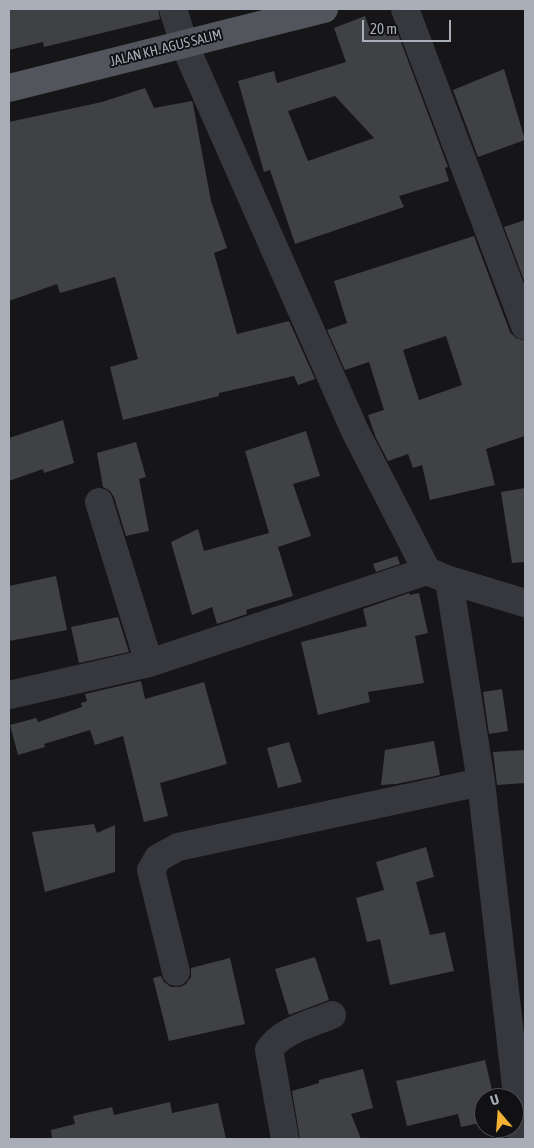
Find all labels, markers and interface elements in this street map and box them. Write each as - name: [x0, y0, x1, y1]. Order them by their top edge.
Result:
- scale bar: [364, 10, 453, 42]
- text: 20 m: [370, 20, 397, 37]
- street label: JALAN KH. AGUS SALIM: [108, 26, 224, 70]
- north arrow: [474, 1088, 524, 1138]
- text: U: [488, 1091, 501, 1109]

